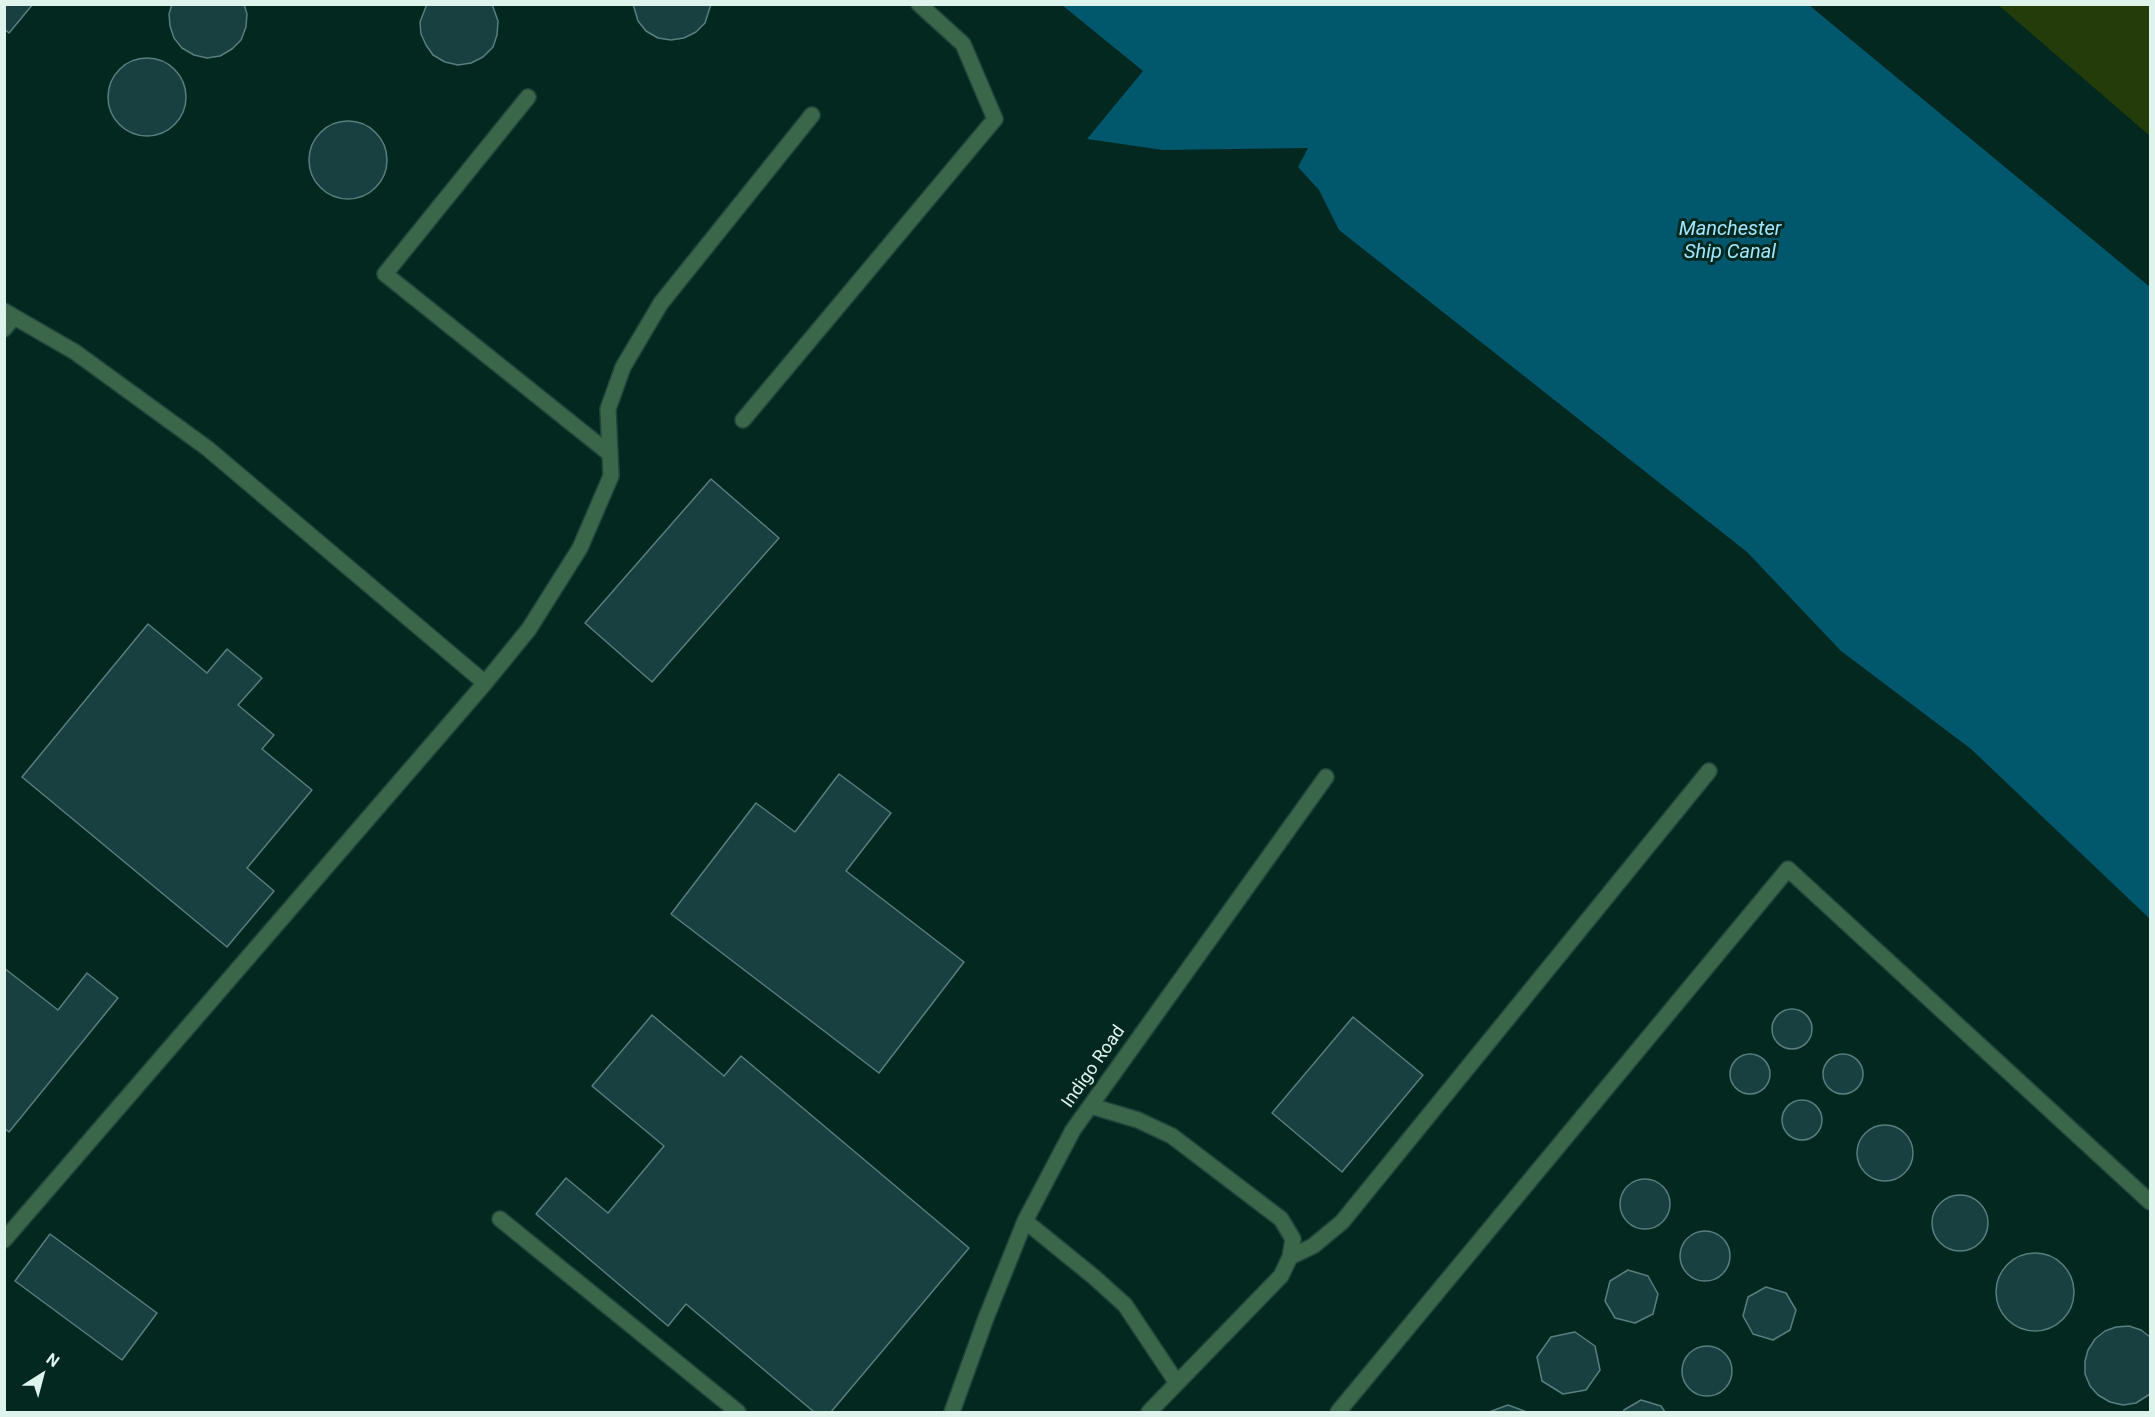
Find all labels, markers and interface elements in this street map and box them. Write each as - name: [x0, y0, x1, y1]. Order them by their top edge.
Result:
- water label: Manchester Ship Canal: [1679, 218, 1781, 265]
- street label: Indigo Road: [1058, 1022, 1130, 1112]
- north arrow: [12, 1345, 72, 1405]
- text: N: [43, 1349, 63, 1371]

